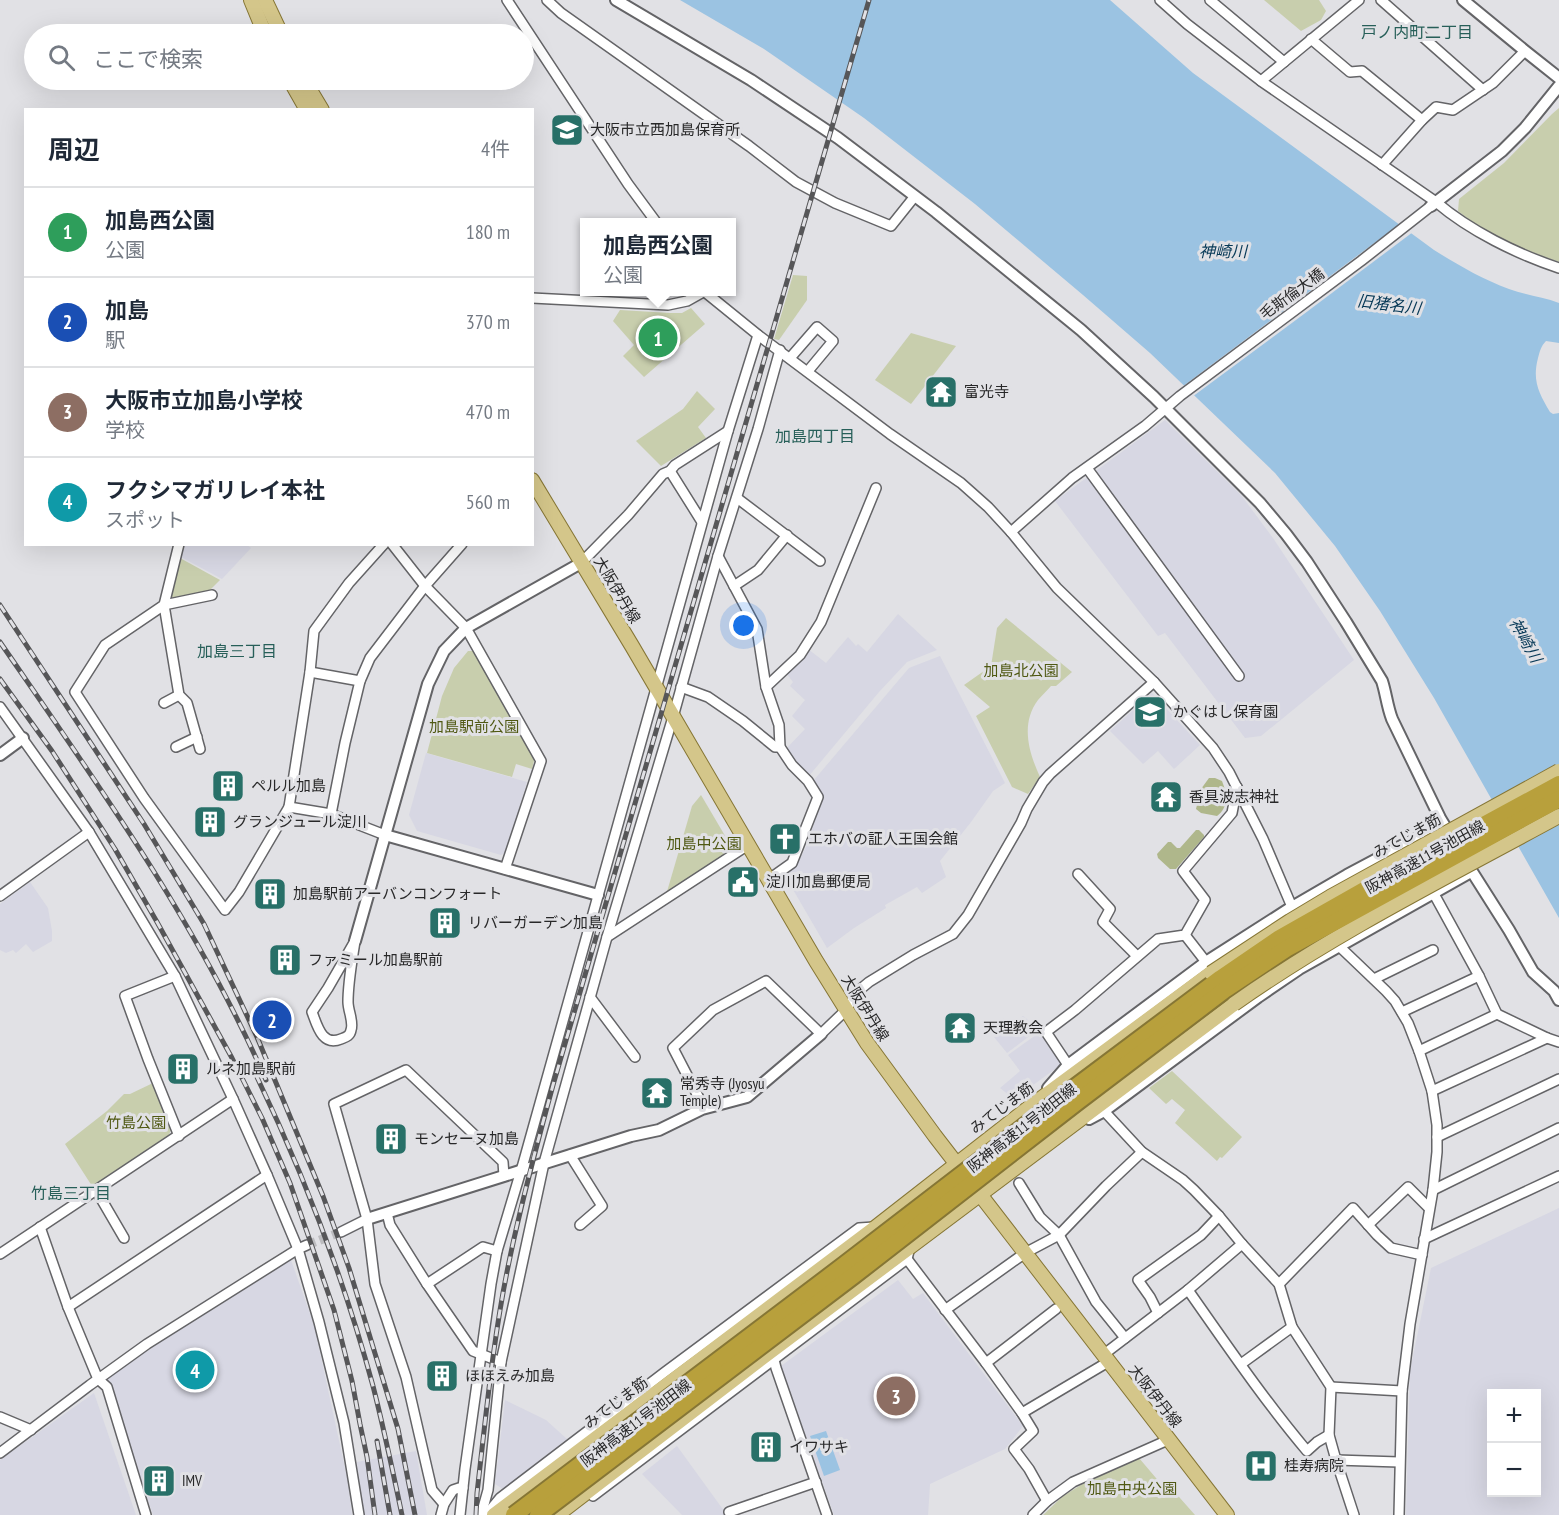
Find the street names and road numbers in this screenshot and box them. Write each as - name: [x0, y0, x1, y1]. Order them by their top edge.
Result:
- street label: 毛斯倫大橋: [1256, 264, 1328, 323]
- street label: 大阪伊丹線: [590, 553, 645, 627]
- street label: みてじま筋: [1369, 809, 1444, 862]
- street label: 阪神高速11号池田線: [1362, 816, 1488, 897]
- street label: 大阪伊丹線: [837, 971, 893, 1045]
- street label: みてじま筋: [966, 1077, 1037, 1138]
- street label: 阪神高速11号池田線: [963, 1079, 1080, 1176]
- street label: 大阪伊丹線: [1125, 1360, 1186, 1431]
- street label: みてじま筋: [580, 1372, 651, 1433]
- street label: 阪神高速11号池田線: [577, 1375, 695, 1470]

